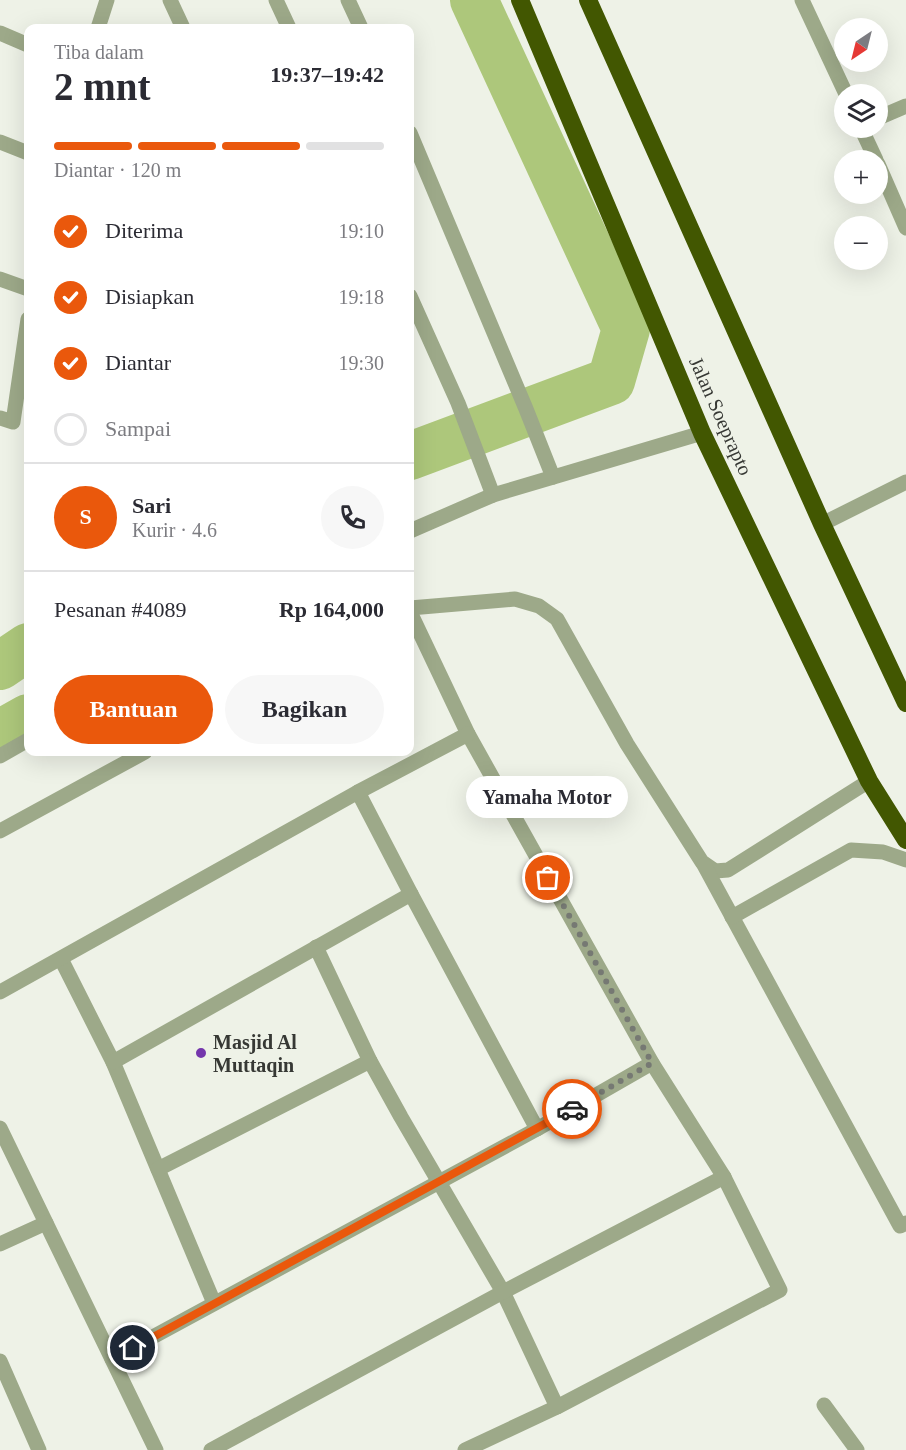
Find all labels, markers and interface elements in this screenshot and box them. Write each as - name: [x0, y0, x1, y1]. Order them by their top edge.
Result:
- north arrow: [834, 18, 888, 72]
- map controls: [834, 18, 888, 270]
- text: Tiba dalam: [54, 41, 144, 63]
- text: 19:37–19:42: [270, 62, 384, 87]
- text: 2 mnt: [54, 65, 150, 108]
- button: layers: [834, 84, 888, 138]
- button: +: [834, 150, 888, 204]
- text: Diantar · 120 m: [54, 159, 181, 181]
- icon: check: [54, 215, 87, 248]
- button: −: [834, 216, 888, 270]
- text: Diterima: [105, 218, 183, 243]
- text: 19:10: [338, 220, 384, 242]
- icon: check: [54, 281, 87, 314]
- text: Disiapkan: [105, 284, 194, 309]
- text: 19:18: [338, 286, 384, 308]
- icon: check: [54, 347, 87, 380]
- text: Diantar: [105, 350, 171, 375]
- text: 19:30: [338, 352, 384, 374]
- street label: Jalan Soeprapto: [684, 353, 757, 479]
- text: Sampai: [105, 416, 171, 441]
- button: phone: [321, 486, 384, 549]
- text: Sari: [132, 493, 171, 518]
- text: S: [79, 504, 92, 529]
- text: Kurir · 4.6: [132, 519, 217, 541]
- text: Pesanan #4089: [54, 597, 187, 622]
- text: Rp 164,000: [279, 597, 384, 622]
- button: Bantuan: [54, 675, 213, 744]
- button: Bagikan: [225, 675, 384, 744]
- callout: Yamaha Motor: [467, 776, 629, 818]
- text: Yamaha Motor: [482, 786, 612, 808]
- pin: [522, 852, 573, 903]
- icon: bag: [531, 861, 564, 894]
- place label: Masjid Al Muttaqin: [213, 1031, 297, 1077]
- marker: Masjid Al Muttaqin: [194, 1046, 208, 1060]
- courier: [542, 1079, 602, 1139]
- icon: car: [556, 1093, 589, 1126]
- pin: [107, 1322, 158, 1373]
- icon: home: [116, 1331, 149, 1364]

